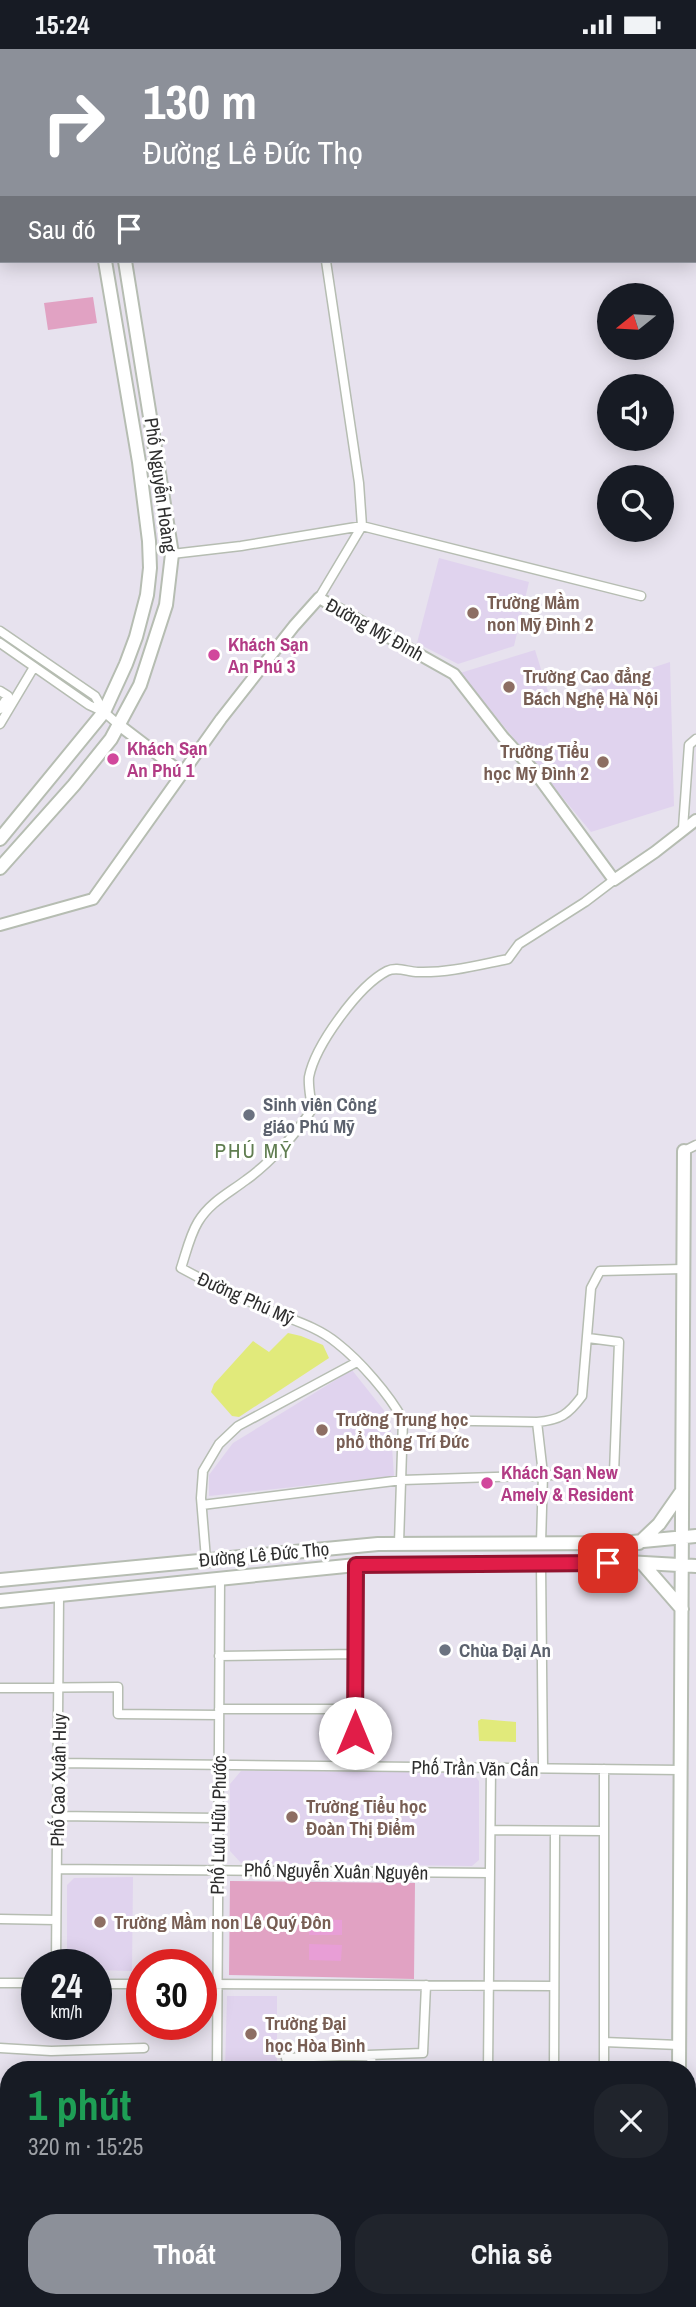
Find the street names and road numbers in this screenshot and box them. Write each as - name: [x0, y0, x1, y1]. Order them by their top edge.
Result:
- street label: Phố Nguyễn Hoàng: [139, 416, 183, 554]
- street label: Đường Mỹ Đình: [321, 591, 429, 667]
- street label: Đường Phú Mỹ: [194, 1265, 299, 1331]
- street label: Đường Lê Đức Thọ: [198, 1535, 330, 1573]
- street label: Phố Cao Xuân Huy: [44, 1713, 72, 1847]
- street label: Phố Trần Văn Cẩn: [411, 1754, 539, 1782]
- street label: Phố Lưu Hữu Phước: [204, 1755, 232, 1895]
- street label: Phố Nguyễn Xuân Nguyên: [244, 1856, 428, 1886]

